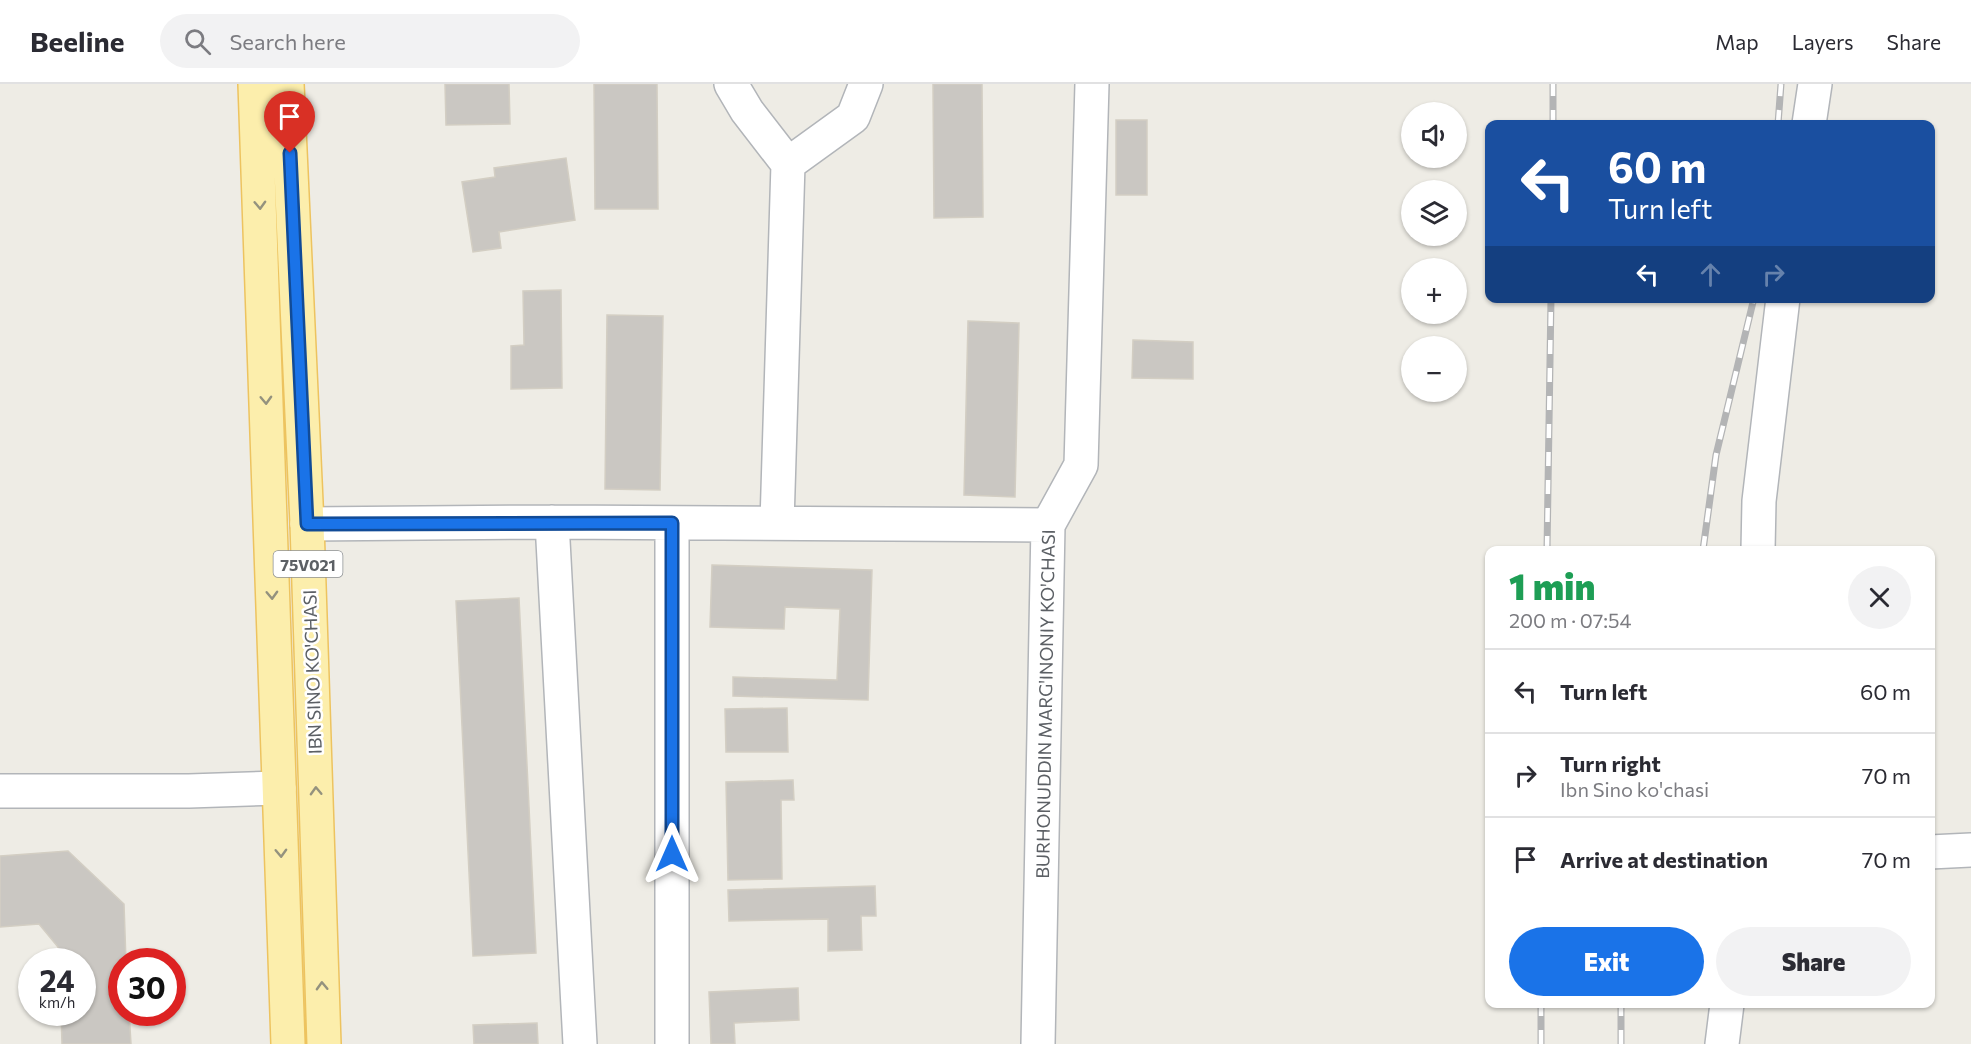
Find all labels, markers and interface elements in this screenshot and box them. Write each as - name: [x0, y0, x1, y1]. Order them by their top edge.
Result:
- search box: [160, 14, 580, 68]
- text: Beeline: [30, 24, 124, 58]
- icon: search: [181, 25, 214, 58]
- text: Search here: [229, 28, 346, 55]
- text: Map: [1715, 29, 1759, 54]
- text: Layers: [1792, 29, 1854, 54]
- text: Share: [1887, 29, 1941, 54]
- pin: [264, 91, 315, 153]
- icon: arrive: [273, 100, 306, 133]
- map controls: [1401, 102, 1467, 402]
- button: sound: [1401, 102, 1467, 168]
- text: 60 m: [1608, 140, 1707, 192]
- icon: left: [1509, 144, 1587, 222]
- button: layers: [1401, 180, 1467, 246]
- text: Turn left: [1608, 192, 1712, 225]
- one-way arrow: [254, 201, 266, 210]
- button: +: [1401, 258, 1467, 324]
- icon: left: [1631, 258, 1664, 291]
- icon: ahead: [1694, 258, 1727, 291]
- icon: right: [1757, 258, 1790, 291]
- button: −: [1401, 336, 1467, 402]
- one-way arrow: [259, 396, 272, 405]
- street label: BURHONUDDIN MARG'INONIY KO'CHASI: [1031, 529, 1059, 879]
- road number: 75V021: [274, 551, 342, 577]
- text: 1 min: [1509, 563, 1595, 607]
- button: close: [1848, 566, 1911, 629]
- street label: IBN SINO KO'CHASI: [298, 589, 326, 755]
- one-way arrow: [265, 591, 278, 600]
- text: 200 m · 07:54: [1509, 608, 1632, 632]
- icon: left: [1509, 675, 1542, 708]
- text: Turn left: [1560, 678, 1647, 705]
- text: 60 m: [1860, 678, 1911, 705]
- text: Turn right: [1560, 750, 1661, 777]
- icon: right: [1509, 759, 1542, 792]
- text: 70 m: [1862, 762, 1911, 789]
- text: Ibn Sino ko'chasi: [1560, 777, 1709, 801]
- one-way arrow: [309, 786, 322, 795]
- position arrow: [640, 822, 704, 886]
- icon: arrive: [1509, 843, 1542, 876]
- text: Arrive at destination: [1560, 846, 1768, 873]
- text: 70 m: [1862, 846, 1911, 873]
- one-way arrow: [275, 849, 288, 858]
- button: Exit: [1509, 927, 1704, 996]
- button: Share: [1716, 927, 1911, 996]
- speed limit sign: 30: [108, 948, 186, 1026]
- text: 24: [39, 961, 75, 998]
- one-way arrow: [316, 981, 328, 990]
- text: km/h: [39, 993, 75, 1011]

